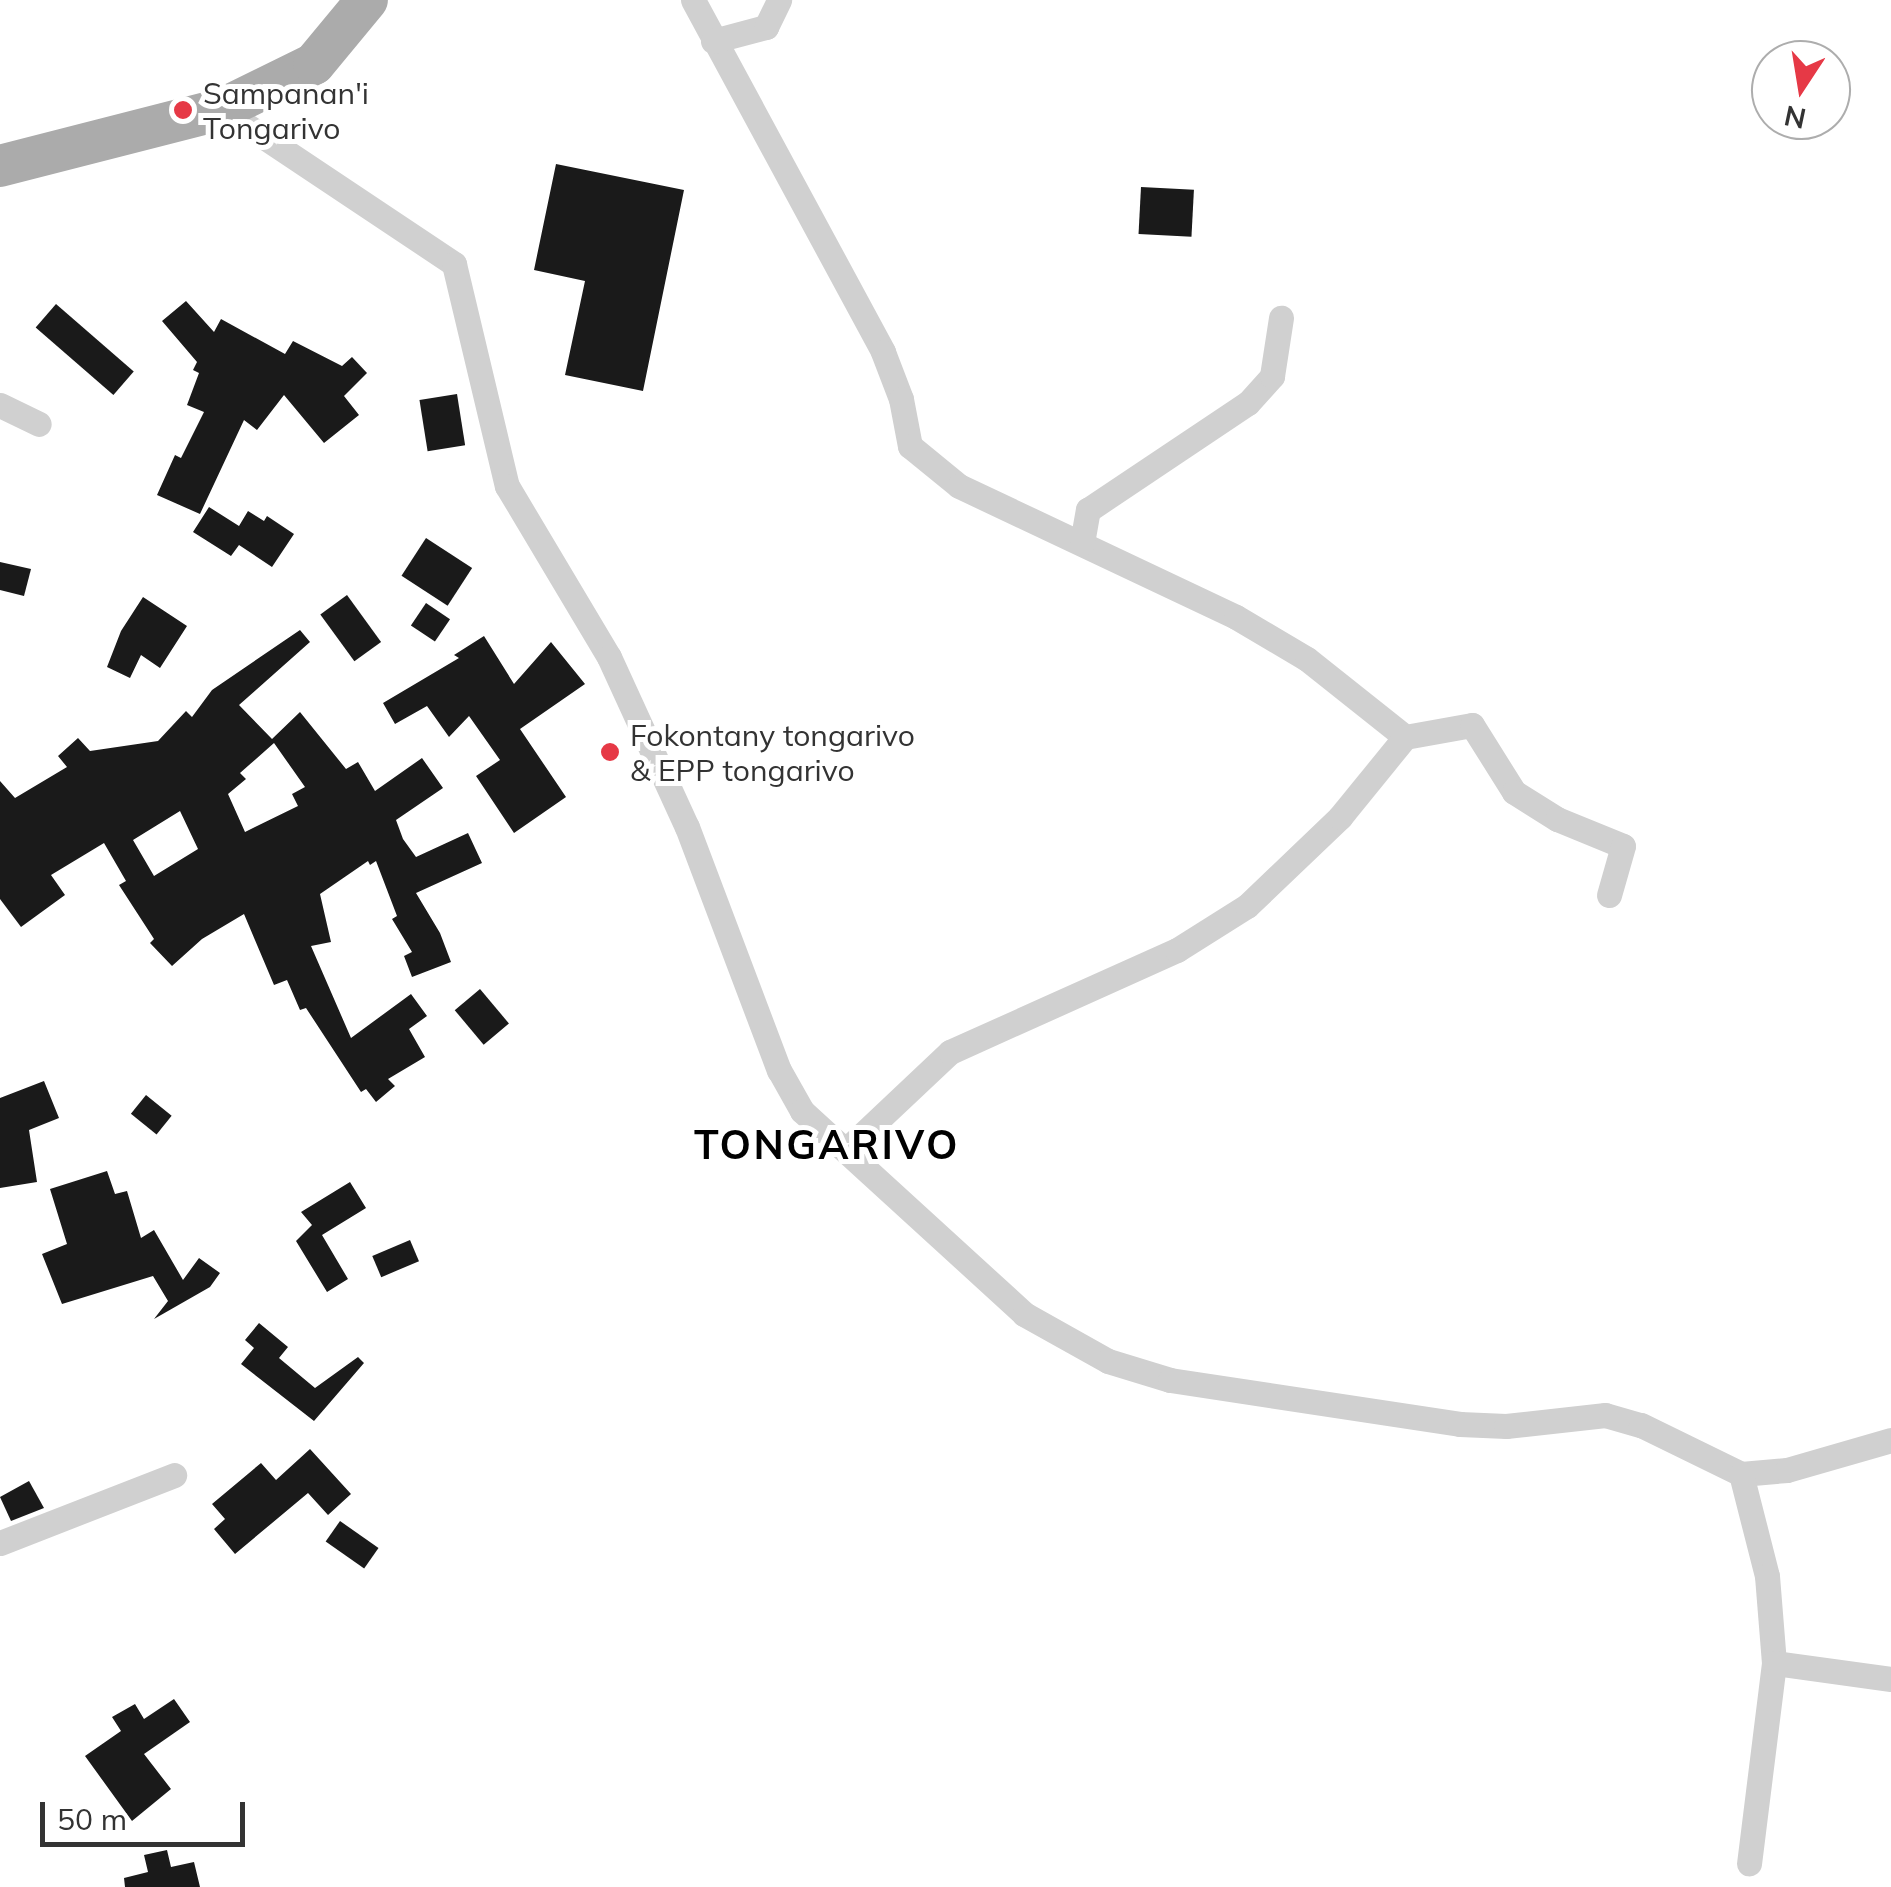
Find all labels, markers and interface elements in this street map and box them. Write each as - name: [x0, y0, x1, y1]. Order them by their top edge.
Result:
- north arrow: [1751, 40, 1851, 140]
- place label: Sampanan'i Tongarivo: [203, 75, 369, 146]
- marker: Sampanan'i Tongarivo: [172, 99, 194, 121]
- text: N: [1781, 99, 1809, 137]
- place label: Fokontany tongarivo & EPP tongarivo: [630, 717, 915, 788]
- marker: Fokontany tongarivo & EPP tongarivo: [599, 741, 621, 763]
- district label: TONGARIVO: [694, 1120, 960, 1168]
- scale bar: [45, 1782, 250, 1844]
- text: 50 m: [57, 1800, 127, 1838]

